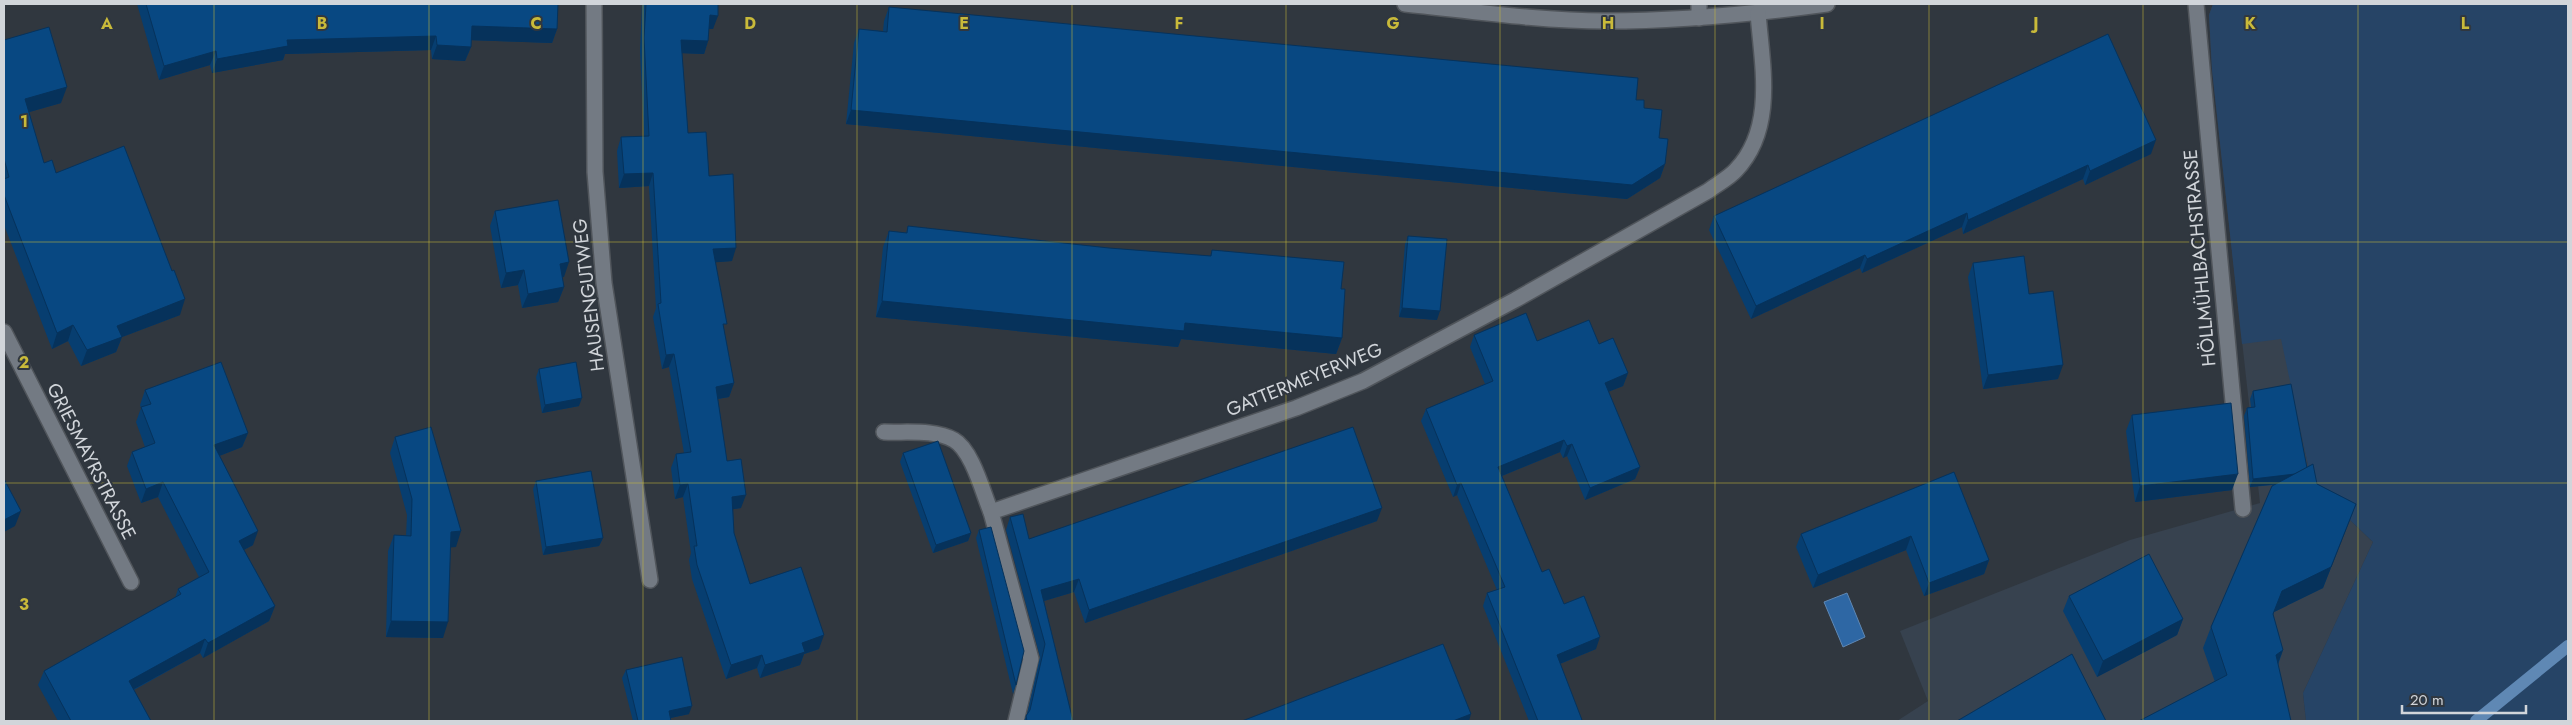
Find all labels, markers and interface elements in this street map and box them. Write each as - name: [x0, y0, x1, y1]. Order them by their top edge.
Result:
- text: A: [100, 12, 113, 35]
- text: B: [317, 12, 327, 35]
- text: C: [530, 12, 542, 35]
- text: D: [744, 12, 756, 35]
- text: E: [959, 12, 969, 35]
- text: F: [1175, 12, 1183, 35]
- text: G: [1386, 12, 1400, 35]
- text: H: [1602, 12, 1614, 35]
- text: I: [1819, 12, 1825, 35]
- text: J: [2030, 12, 2039, 35]
- text: K: [2244, 12, 2256, 35]
- text: L: [2461, 12, 2470, 35]
- text: 1: [20, 110, 28, 133]
- street label: HÖLLMÜHLBACHSTRASSE: [2177, 148, 2222, 368]
- street label: HAUSENGUTWEG: [566, 217, 611, 373]
- street label: GATTERMEYERWEG: [1222, 336, 1386, 423]
- text: 2: [19, 351, 29, 374]
- street label: GRIESMAYRSTRASSE: [40, 378, 143, 544]
- text: 3: [19, 593, 29, 616]
- scale bar: [2402, 682, 2526, 714]
- text: 20 m: [2410, 689, 2444, 711]

